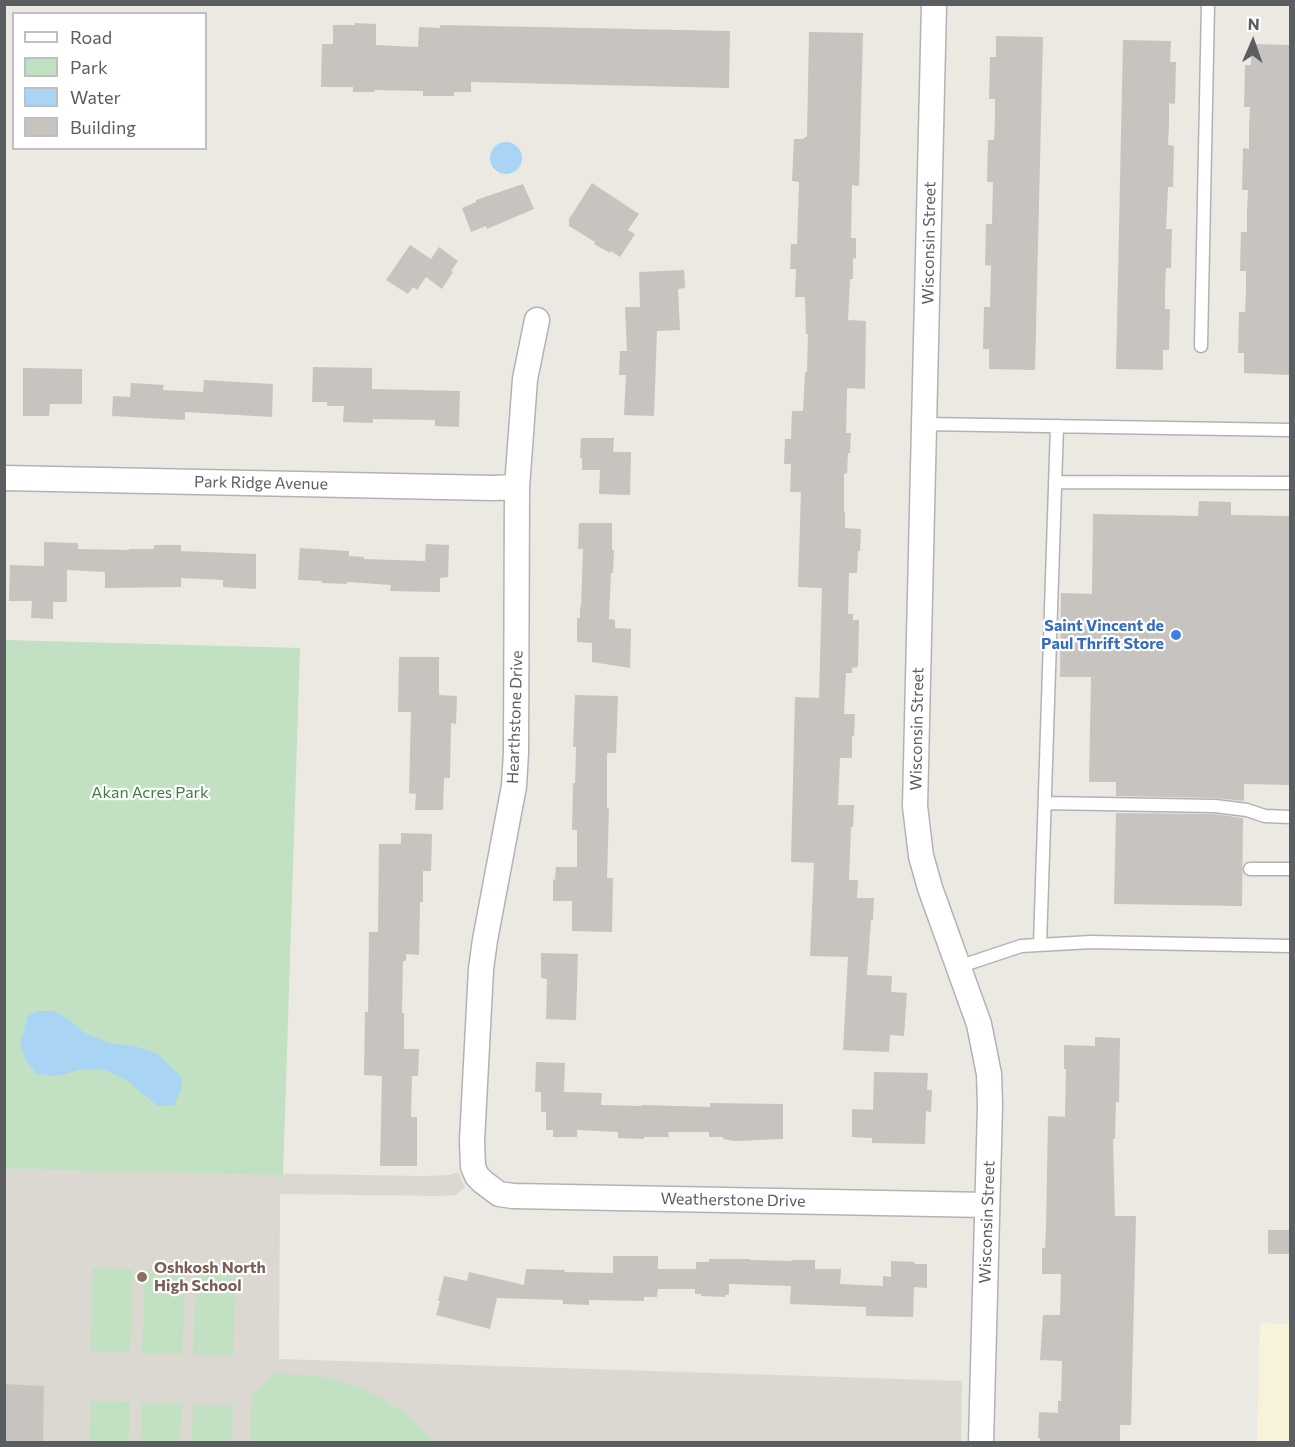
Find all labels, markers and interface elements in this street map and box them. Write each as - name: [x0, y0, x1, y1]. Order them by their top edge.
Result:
- legend: [12, 12, 207, 150]
- north arrow: [1223, 12, 1283, 72]
- text: N: [1247, 14, 1260, 33]
- text: Road: [70, 26, 112, 48]
- text: Park: [70, 56, 108, 78]
- text: Water: [70, 86, 121, 108]
- text: Building: [70, 116, 136, 138]
- street label: Wisconsin Street: [918, 181, 940, 305]
- street label: Park Ridge Avenue: [194, 472, 328, 494]
- place label: Saint Vincent de Paul Thrift Store: [1041, 616, 1164, 654]
- marker: Saint Vincent de Paul Thrift Store: [1169, 628, 1183, 642]
- street label: Hearthstone Drive: [503, 650, 527, 784]
- street label: Wisconsin Street: [906, 667, 928, 791]
- park label: Akan Acres Park: [91, 783, 209, 803]
- street label: Wisconsin Street: [975, 1160, 999, 1284]
- street label: Weatherstone Drive: [660, 1189, 806, 1211]
- place label: Oshkosh North High School: [154, 1258, 266, 1296]
- marker: Oshkosh North High School: [135, 1270, 149, 1284]

